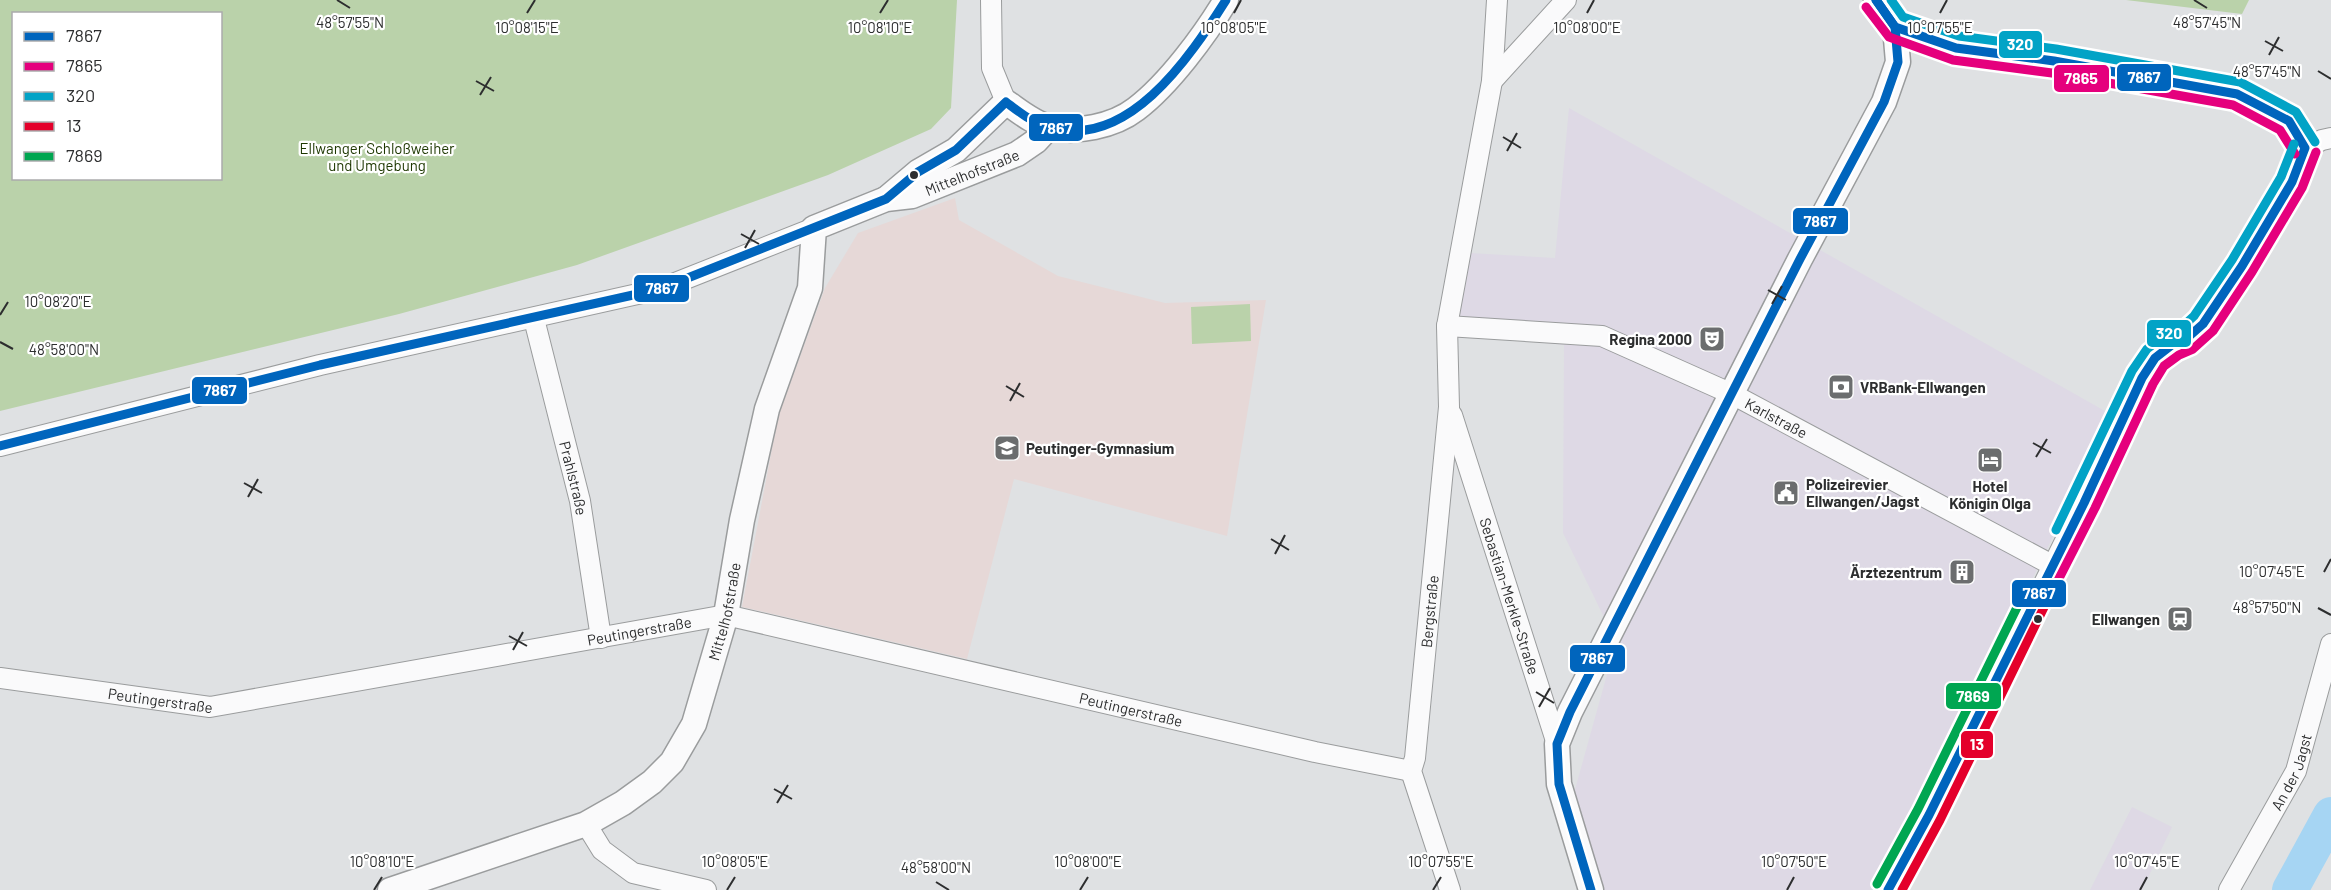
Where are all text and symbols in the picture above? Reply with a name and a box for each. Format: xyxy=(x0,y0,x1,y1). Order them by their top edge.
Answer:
legend xyxy=(12,12,222,180)
text: 48°57'55"N xyxy=(316,13,384,31)
text: 48°57'45"N xyxy=(2173,13,2241,31)
text: 10°08'15"E xyxy=(495,18,559,36)
text: 10°08'10"E xyxy=(848,18,912,36)
text: 10°08'05"E xyxy=(1201,18,1267,36)
text: 10°08'00"E xyxy=(1553,18,1621,36)
text: 10°07'55"E xyxy=(1907,18,1973,36)
text: 7867 xyxy=(66,24,102,46)
line badge: 320 xyxy=(1998,30,2043,59)
text: 320 xyxy=(2007,34,2033,53)
text: 7865 xyxy=(66,54,102,76)
text: 48°57'45"N xyxy=(2233,62,2301,80)
line badge: 7867 xyxy=(2116,63,2172,92)
line badge: 7865 xyxy=(2053,64,2110,93)
text: 7867 xyxy=(2127,67,2161,86)
text: 7865 xyxy=(2064,68,2098,87)
text: 320 xyxy=(66,84,95,106)
line badge: 7867 xyxy=(1028,113,1084,142)
text: 13 xyxy=(66,114,82,136)
text: 7867 xyxy=(1039,118,1073,137)
park label: Ellwanger Schloßweiher und Umgebung xyxy=(299,139,455,174)
text: 7869 xyxy=(66,144,103,166)
street label: Mittelhofstraße xyxy=(922,145,1022,199)
unlabelled marker xyxy=(908,169,920,181)
line badge: 7867 xyxy=(1792,207,1849,235)
text: 7867 xyxy=(1803,211,1837,230)
line badge: 7867 xyxy=(633,274,690,303)
text: 7867 xyxy=(645,278,679,297)
text: 10°08'20"E xyxy=(24,292,92,310)
line badge: 320 xyxy=(2146,319,2192,348)
text: 320 xyxy=(2156,323,2182,342)
theatre icon: Regina 2000 xyxy=(1697,324,1727,354)
place label: Regina 2000 xyxy=(1609,330,1692,348)
text: 48°58'00"N xyxy=(29,340,99,358)
bank icon: VRBank-Ellwangen xyxy=(1826,372,1856,402)
line badge: 7867 xyxy=(191,376,248,405)
place label: VRBank-Ellwangen xyxy=(1860,378,1986,396)
text: 7867 xyxy=(203,380,237,399)
street label: Karlstraße xyxy=(1742,394,1811,442)
school or university icon: Peutinger-Gymnasium xyxy=(992,433,1022,463)
street label: Prahlstraße xyxy=(556,439,591,516)
place label: Peutinger-Gymnasium xyxy=(1026,439,1174,457)
hotel icon: Hotel Königin Olga xyxy=(1975,445,2005,475)
place label: Polizeirevier Ellwangen/Jagst xyxy=(1806,475,1920,510)
place label: Hotel Königin Olga xyxy=(1949,477,2031,512)
public building icon: Polizeirevier Ellwangen/Jagst xyxy=(1771,478,1801,508)
street label: Sebastian-Merkle-Straße xyxy=(1476,515,1543,677)
building icon: Ärztezentrum xyxy=(1947,557,1977,587)
street label: Mittelhofstraße xyxy=(704,561,744,663)
text: 10°07'45"E xyxy=(2239,562,2305,580)
place label: Ärztezentrum xyxy=(1850,563,1942,581)
street label: Bergstraße xyxy=(1417,574,1442,649)
line badge: 7867 xyxy=(2011,579,2067,608)
text: 7867 xyxy=(2022,583,2056,602)
text: 48°57'50"N xyxy=(2233,598,2301,616)
station icon: Ellwangen xyxy=(2165,604,2195,634)
place label: Ellwangen xyxy=(2092,610,2160,628)
street label: Peutingerstraße xyxy=(586,612,693,649)
unlabelled marker xyxy=(2032,613,2044,625)
line badge: 7867 xyxy=(1569,644,1626,673)
text: 7867 xyxy=(1580,648,1614,667)
line badge: 7869 xyxy=(1945,682,2002,710)
street label: Peutingerstraße xyxy=(107,684,214,716)
text: 7869 xyxy=(1956,686,1990,705)
street label: Peutingerstraße xyxy=(1078,688,1185,730)
line badge: 13 xyxy=(1960,730,1994,759)
street label: An der Jagst xyxy=(2267,732,2315,813)
text: 13 xyxy=(1970,734,1984,753)
text: 10°08'10"E xyxy=(350,852,414,870)
text: 10°08'05"E xyxy=(702,852,768,870)
text: 10°08'00"E xyxy=(1054,852,1122,870)
text: 10°07'55"E xyxy=(1408,852,1474,870)
text: 10°07'50"E xyxy=(1761,852,1827,870)
text: 10°07'45"E xyxy=(2114,852,2180,870)
text: 48°58'00"N xyxy=(901,858,971,876)

